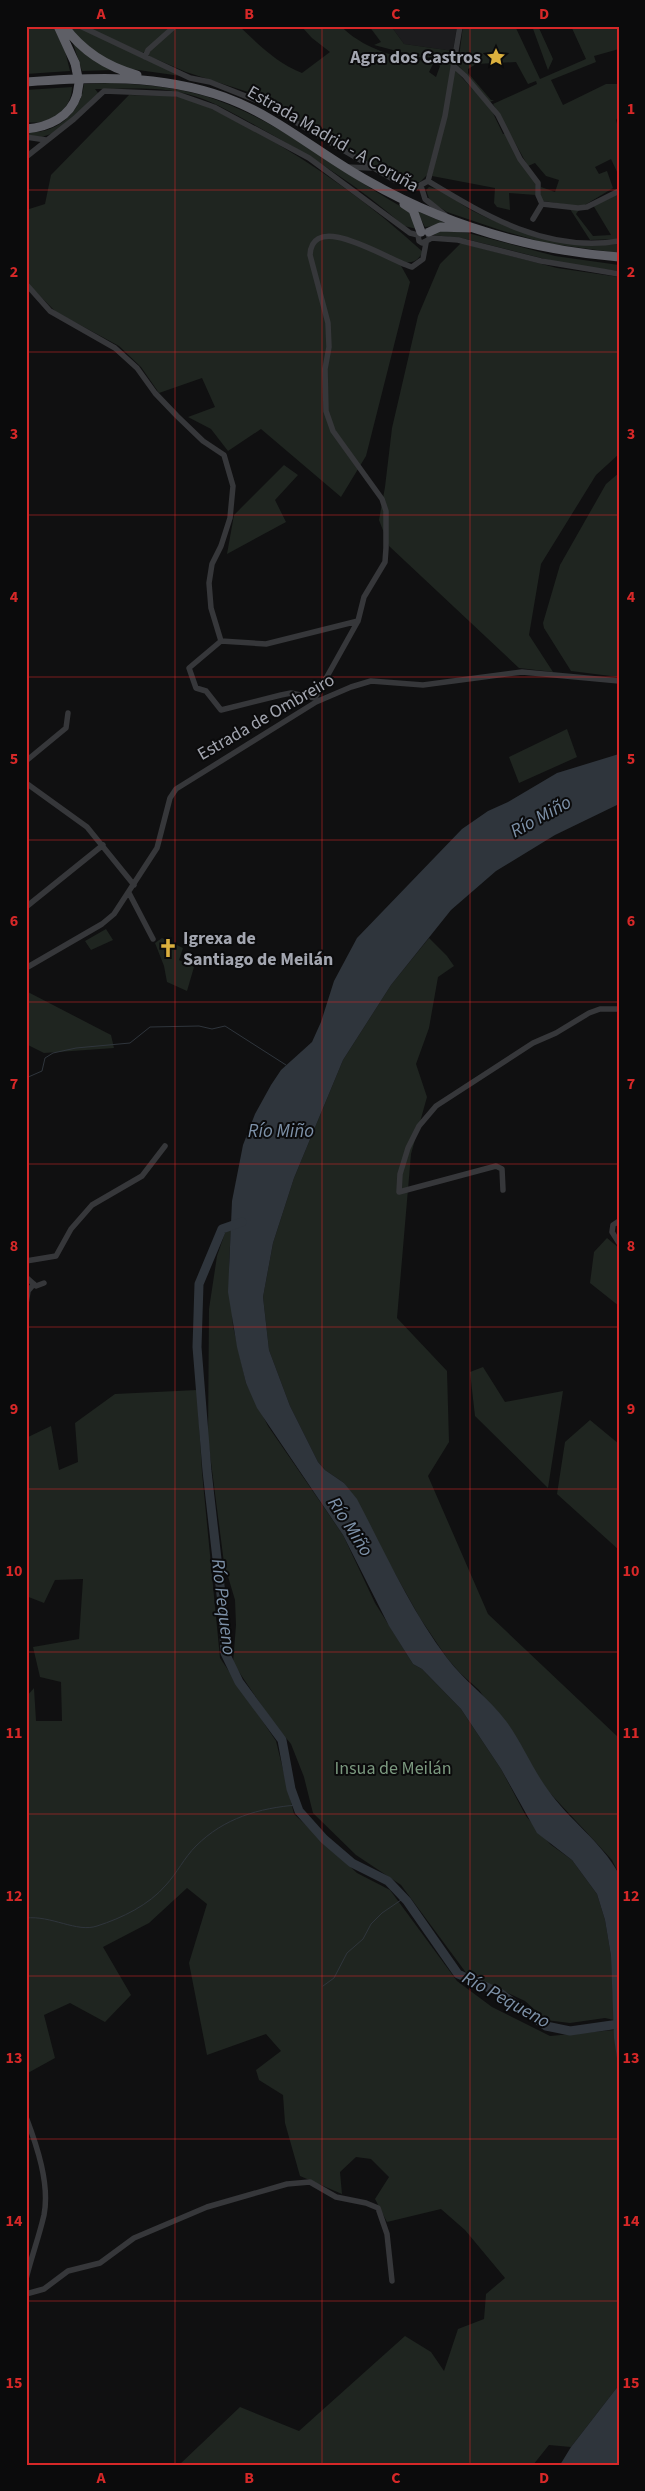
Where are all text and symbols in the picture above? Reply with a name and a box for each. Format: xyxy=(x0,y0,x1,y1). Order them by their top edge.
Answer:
text: A xyxy=(95,3,106,25)
text: B xyxy=(244,3,254,25)
text: C xyxy=(391,3,401,25)
text: D xyxy=(539,3,549,25)
place label: Agra dos Castros xyxy=(349,45,481,70)
place icon: Agra dos Castros xyxy=(485,46,507,68)
street label: Estrada Madrid - A Coruña xyxy=(243,80,423,198)
text: 1 xyxy=(10,98,18,120)
text: 1 xyxy=(627,98,635,120)
text: 2 xyxy=(10,261,18,283)
text: 2 xyxy=(627,261,635,283)
text: 3 xyxy=(10,423,18,445)
text: 3 xyxy=(627,423,635,445)
text: 4 xyxy=(10,586,19,608)
text: 4 xyxy=(627,586,636,608)
street label: Estrada de Ombreiro xyxy=(193,667,339,767)
text: 5 xyxy=(10,748,18,770)
text: 5 xyxy=(627,748,635,770)
water label: Río Miño xyxy=(505,789,577,845)
text: 6 xyxy=(10,910,18,932)
text: 6 xyxy=(627,910,635,932)
place label: Igrexa de Santiago de Meilán xyxy=(183,926,333,972)
church icon: Igrexa de Santiago de Meilán xyxy=(157,937,179,959)
text: 7 xyxy=(10,1073,18,1095)
text: 7 xyxy=(627,1073,635,1095)
water label: Río Miño xyxy=(248,1118,314,1145)
text: 8 xyxy=(10,1235,18,1257)
text: 8 xyxy=(627,1235,635,1257)
text: 9 xyxy=(10,1398,18,1420)
text: 9 xyxy=(627,1398,635,1420)
water label: Río Miño xyxy=(321,1492,379,1562)
water label: Río Pequeno xyxy=(204,1557,242,1657)
text: 10 xyxy=(6,1560,22,1582)
text: 10 xyxy=(623,1560,639,1582)
text: 11 xyxy=(6,1722,22,1744)
text: 11 xyxy=(623,1722,639,1744)
park label: Insua de Meilán xyxy=(334,1756,452,1781)
text: 12 xyxy=(6,1885,22,1907)
text: 12 xyxy=(623,1885,639,1907)
water label: Río Pequeno xyxy=(457,1965,555,2035)
text: 13 xyxy=(6,2047,22,2069)
text: 13 xyxy=(623,2047,639,2069)
text: 14 xyxy=(6,2210,23,2232)
text: 14 xyxy=(623,2210,640,2232)
text: 15 xyxy=(6,2372,22,2394)
text: 15 xyxy=(623,2372,639,2394)
text: A xyxy=(95,2467,106,2489)
text: B xyxy=(244,2467,254,2489)
text: C xyxy=(391,2467,401,2489)
text: D xyxy=(539,2467,549,2489)

